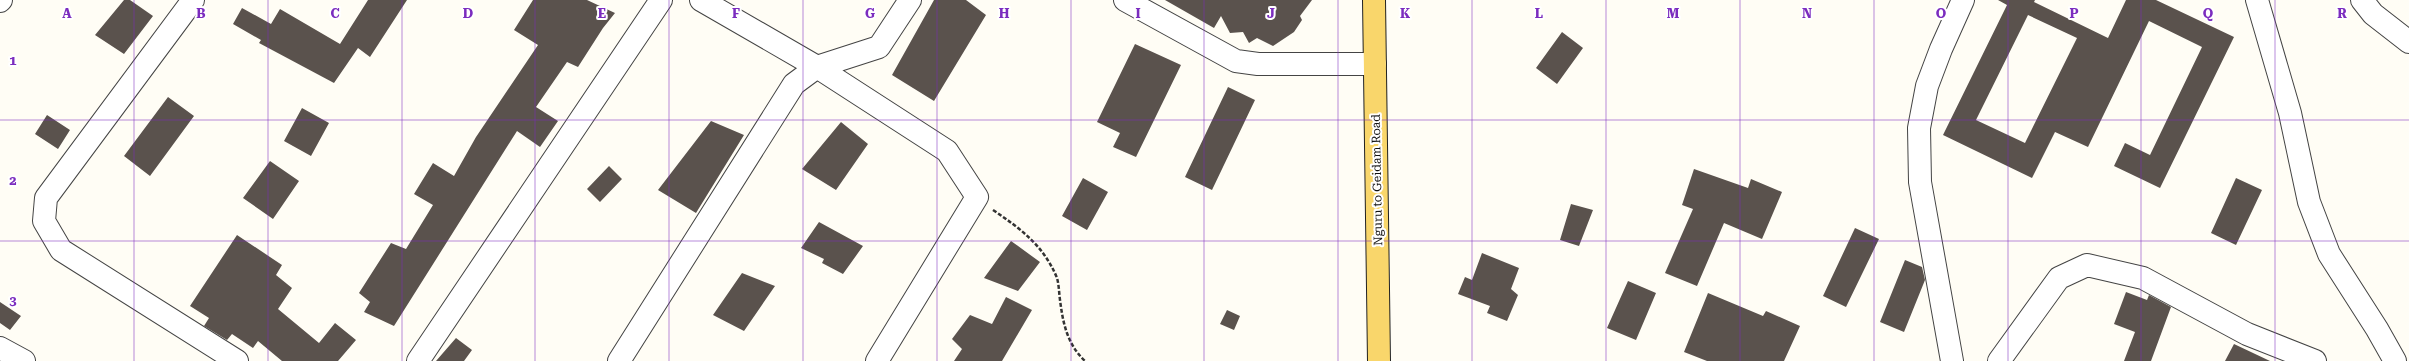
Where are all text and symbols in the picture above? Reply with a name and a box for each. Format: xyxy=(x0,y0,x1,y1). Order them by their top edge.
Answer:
text: A xyxy=(62,6,72,21)
text: B xyxy=(196,6,206,21)
text: C xyxy=(330,6,340,21)
text: D xyxy=(463,6,473,21)
text: E xyxy=(598,6,606,21)
text: F xyxy=(732,6,740,21)
text: G xyxy=(865,6,875,21)
text: H xyxy=(999,6,1010,21)
text: I xyxy=(1135,6,1141,21)
text: J xyxy=(1267,6,1275,21)
text: K xyxy=(1400,6,1411,21)
text: L xyxy=(1535,6,1543,21)
text: M xyxy=(1667,6,1680,21)
text: N xyxy=(1802,6,1812,21)
text: O xyxy=(1936,6,1947,21)
text: P xyxy=(2070,6,2079,21)
text: Q xyxy=(2203,6,2214,21)
text: R xyxy=(2337,6,2347,21)
text: 1 xyxy=(9,53,17,68)
street label: Nguru to Geidam Road xyxy=(1369,114,1385,246)
text: 2 xyxy=(9,173,17,188)
text: 3 xyxy=(9,293,17,308)

